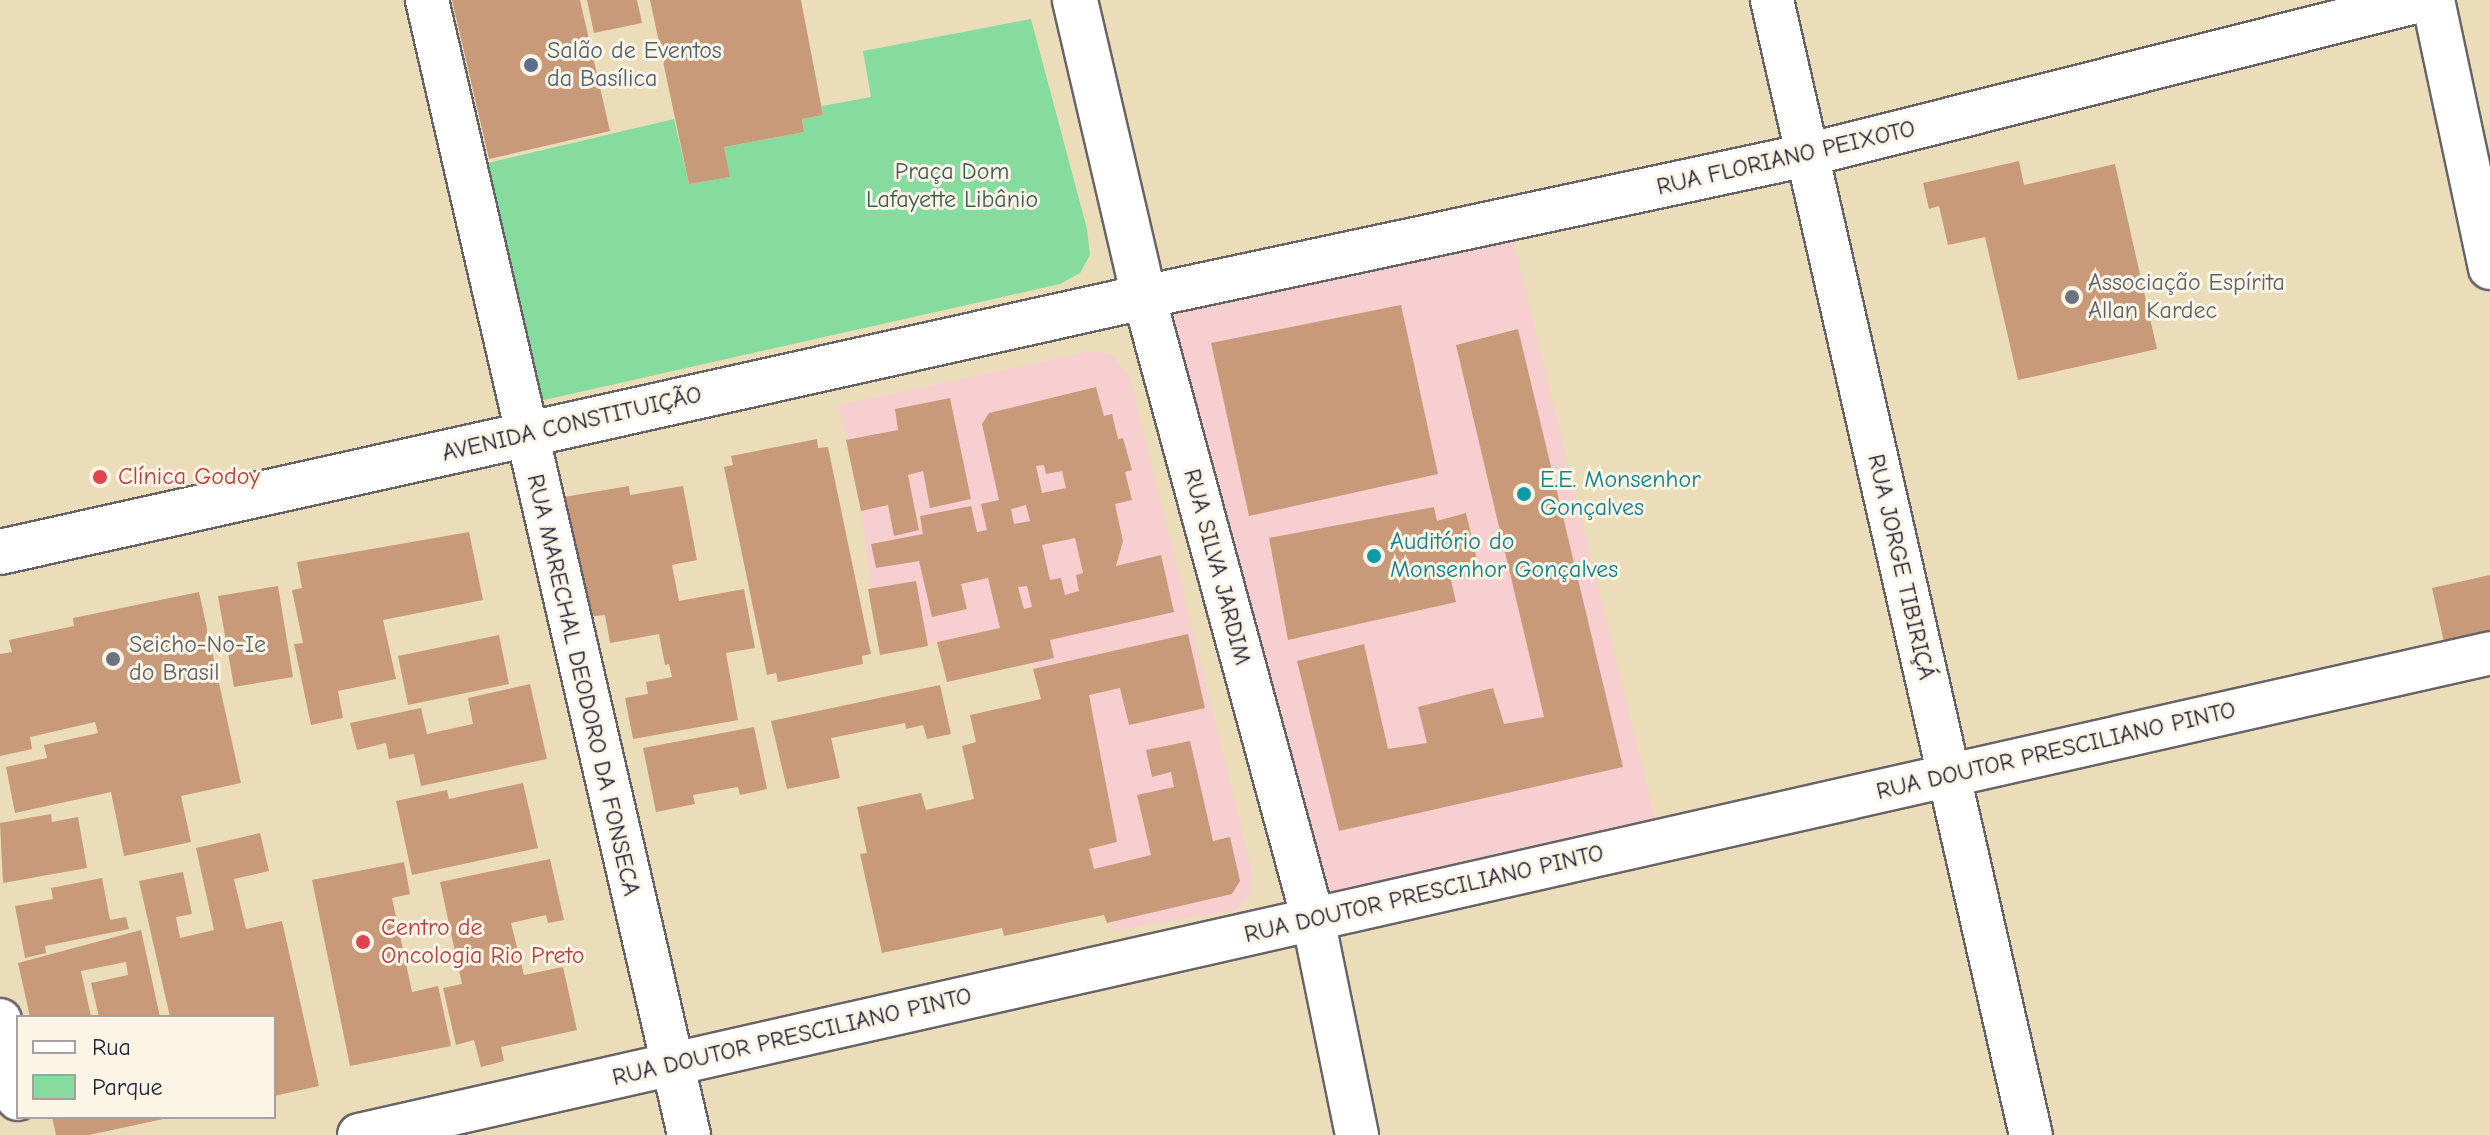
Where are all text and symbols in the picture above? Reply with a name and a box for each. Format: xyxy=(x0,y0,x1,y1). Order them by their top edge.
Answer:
place label: Salão de Eventos da Basílica xyxy=(547,37,722,93)
marker: Salão de Eventos da Basílica xyxy=(522,56,540,74)
street label: RUA FLORIANO PEIXOTO xyxy=(1654,114,1918,202)
park label: Praça Dom Lafayette Libânio xyxy=(866,158,1038,214)
place label: Associação Espírita Allan Kardec xyxy=(2088,269,2285,325)
marker: Associação Espírita Allan Kardec xyxy=(2063,288,2081,306)
street label: AVENIDA CONSTITUIÇÃO xyxy=(439,380,705,468)
street label: RUA JORGE TIBIRIÇÁ xyxy=(1861,451,1941,683)
place label: Clínica Godoy xyxy=(118,463,260,491)
marker: Clínica Godoy xyxy=(89,466,111,488)
street label: RUA SILVA JARDIM xyxy=(1177,466,1257,668)
place label: E.E. Monsenhor Gonçalves xyxy=(1540,466,1701,522)
street label: RUA MARECHAL DEODORO DA FONSECA xyxy=(520,471,646,899)
marker: E.E. Monsenhor Gonçalves xyxy=(1515,485,1533,503)
place label: Auditório do Monsenhor Gonçalves xyxy=(1390,528,1618,584)
marker: Auditório do Monsenhor Gonçalves xyxy=(1365,547,1383,565)
place label: Seicho-No-Ie do Brasil xyxy=(129,631,266,687)
marker: Seicho-No-Ie do Brasil xyxy=(104,650,122,668)
street label: RUA DOUTOR PRESCILIANO PINTO xyxy=(1873,696,2239,806)
street label: RUA DOUTOR PRESCILIANO PINTO xyxy=(1241,839,1607,949)
place label: Centro de Oncologia Rio Preto xyxy=(381,914,584,970)
marker: Centro de Oncologia Rio Preto xyxy=(352,931,374,953)
street label: RUA DOUTOR PRESCILIANO PINTO xyxy=(609,982,975,1092)
legend xyxy=(16,1015,276,1119)
text: Rua xyxy=(92,1033,131,1061)
text: Parque xyxy=(92,1073,163,1101)

